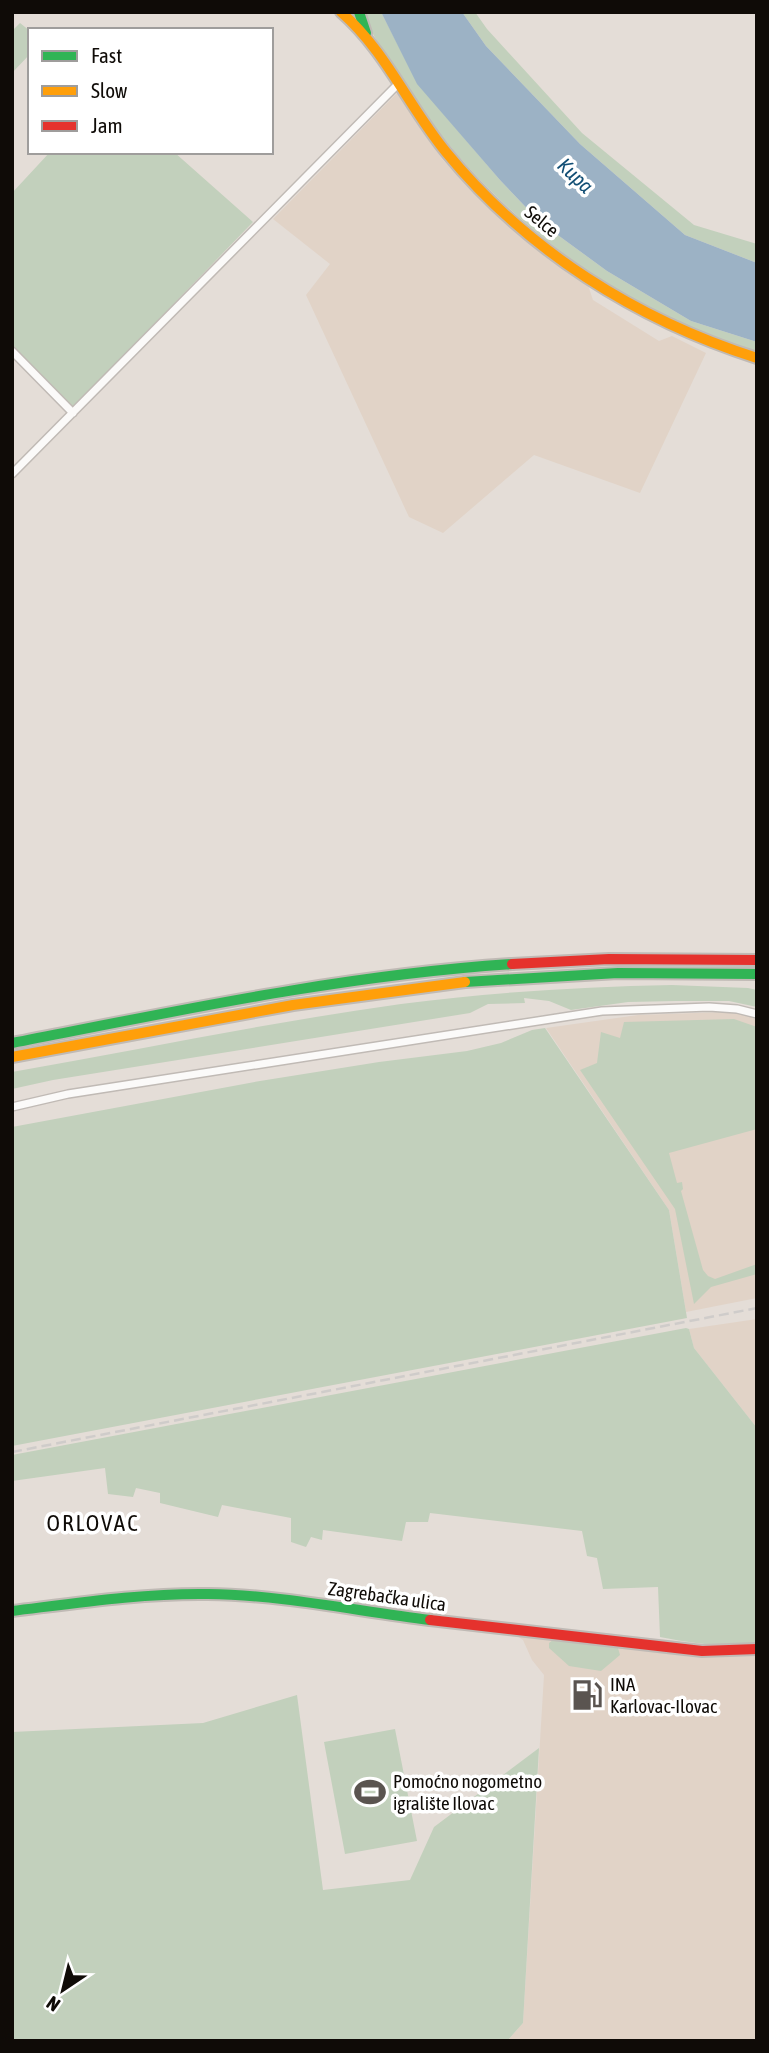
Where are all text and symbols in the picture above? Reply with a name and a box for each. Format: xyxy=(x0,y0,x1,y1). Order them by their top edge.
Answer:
legend xyxy=(28,28,273,154)
text: Fast xyxy=(91,43,122,67)
text: Slow xyxy=(91,78,128,102)
text: Jam xyxy=(91,113,123,137)
water label: Kupa xyxy=(553,152,599,198)
street label: Selce xyxy=(521,201,563,241)
district label: ORLOVAC xyxy=(46,1510,140,1536)
street label: Zagrebačka ulica xyxy=(327,1577,447,1615)
place label: INA Karlovac-Ilovac xyxy=(610,1673,718,1717)
fuel station icon: INA Karlovac-Ilovac xyxy=(570,1678,604,1712)
place label: Pomoćno nogometno igralište Ilovac xyxy=(393,1770,542,1814)
sports icon: Pomoćno nogometno igralište Ilovac xyxy=(353,1775,387,1809)
north arrow xyxy=(28,1955,98,2025)
text: N xyxy=(42,1992,64,2016)

